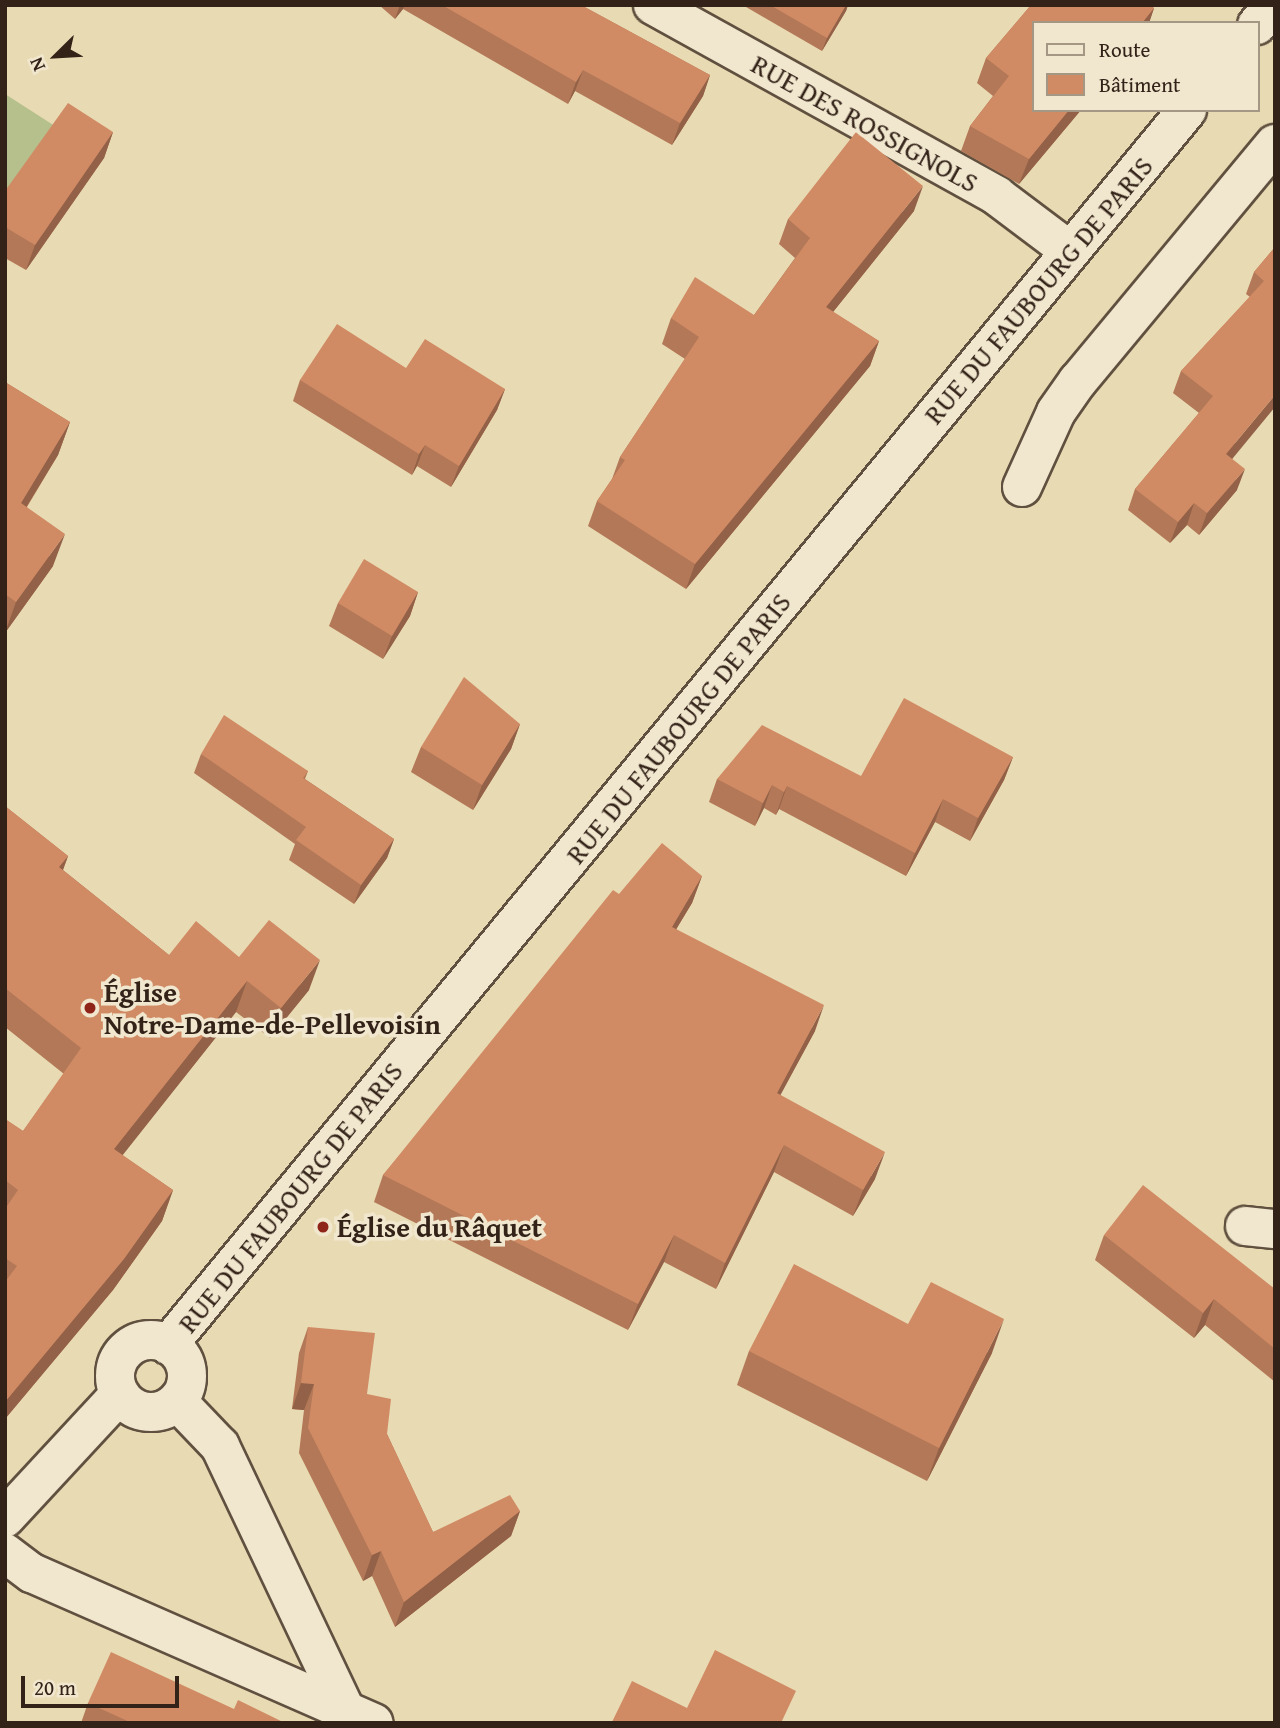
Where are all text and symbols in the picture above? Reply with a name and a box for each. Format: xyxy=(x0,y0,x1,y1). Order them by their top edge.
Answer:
north arrow xyxy=(21,21,91,91)
legend xyxy=(1032,21,1259,112)
text: Route xyxy=(1099,34,1150,65)
street label: RUE DES ROSSIGNOLS xyxy=(746,47,984,199)
text: N xyxy=(21,53,52,76)
text: Bâtiment xyxy=(1099,69,1180,100)
street label: RUE DU FAUBOURG DE PARIS xyxy=(916,149,1160,431)
street label: RUE DU FAUBOURG DE PARIS xyxy=(558,586,798,870)
place label: Église Notre-Dame-de-Pellevoisin xyxy=(104,975,441,1041)
marker: Église Notre-Dame-de-Pellevoisin xyxy=(82,1000,98,1016)
street label: RUE DU FAUBOURG DE PARIS xyxy=(170,1055,410,1339)
place label: Église du Râquet xyxy=(337,1210,542,1244)
marker: Église du Râquet xyxy=(315,1219,331,1235)
scale bar xyxy=(24,1662,182,1706)
text: 20 m xyxy=(34,1672,76,1703)

